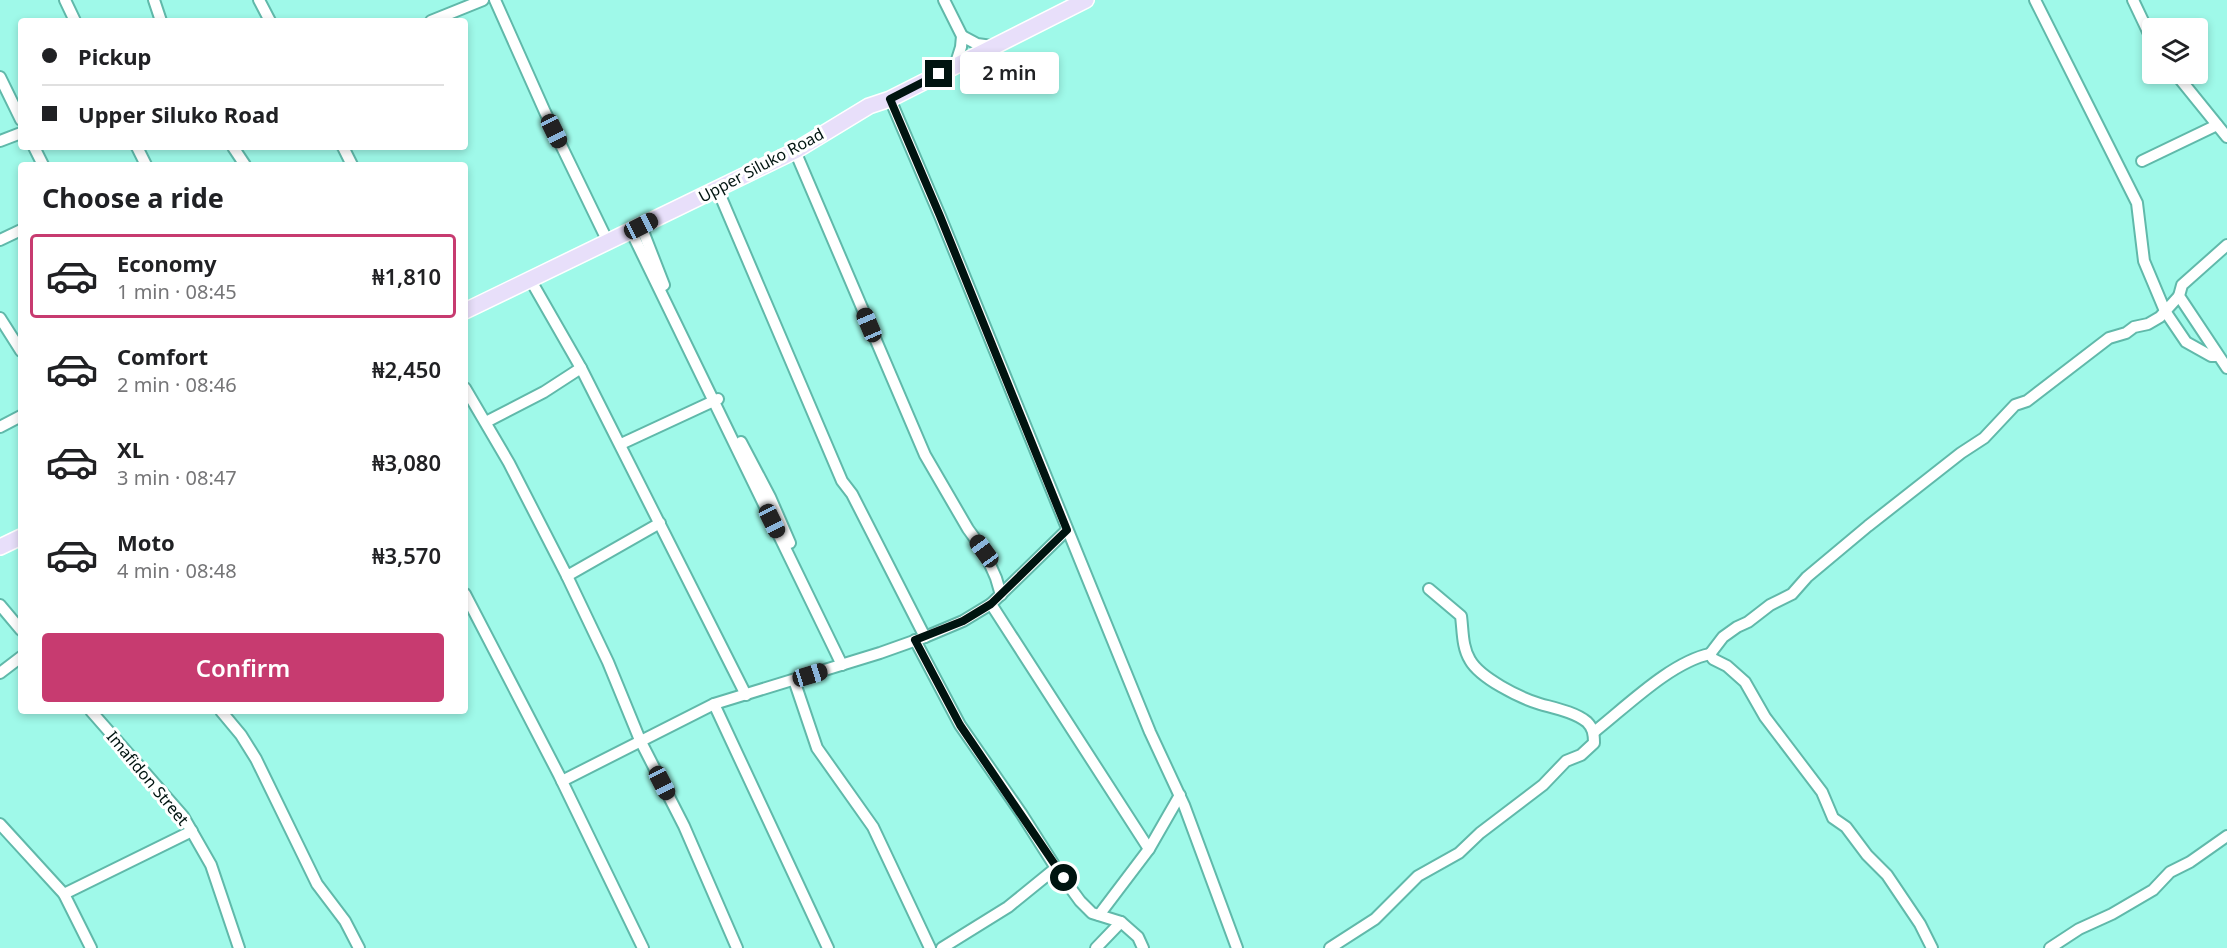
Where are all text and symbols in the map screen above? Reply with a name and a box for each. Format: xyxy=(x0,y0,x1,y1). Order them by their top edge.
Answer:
map controls xyxy=(2142,18,2208,84)
button: layers xyxy=(2142,18,2208,84)
text: Pickup xyxy=(78,41,151,71)
callout: 2 min xyxy=(960,53,1059,95)
text: 2 min xyxy=(982,59,1037,86)
route end xyxy=(925,60,952,87)
text: Upper Siluko Road xyxy=(78,99,279,129)
car xyxy=(538,111,570,151)
street label: Upper Siluko Road xyxy=(694,123,828,207)
text: Choose a ride xyxy=(42,179,224,216)
car xyxy=(621,210,661,242)
text: Economy xyxy=(117,248,216,278)
icon: car xyxy=(45,249,99,303)
text: ₦1,810 xyxy=(372,261,441,291)
text: 1 min · 08:45 xyxy=(117,278,237,305)
car xyxy=(854,305,884,345)
text: Comfort xyxy=(117,341,208,371)
icon: car xyxy=(45,342,99,396)
text: ₦2,450 xyxy=(372,354,441,384)
text: 2 min · 08:46 xyxy=(117,371,237,398)
text: XL xyxy=(117,434,144,464)
icon: car xyxy=(45,435,99,489)
text: ₦3,080 xyxy=(372,447,441,477)
text: 3 min · 08:47 xyxy=(117,464,237,491)
car xyxy=(756,501,788,541)
text: Moto xyxy=(117,527,175,557)
icon: car xyxy=(45,528,99,582)
car xyxy=(966,531,1002,571)
text: ₦3,570 xyxy=(372,540,441,570)
text: 4 min · 08:48 xyxy=(117,557,237,584)
button: Confirm xyxy=(42,633,444,702)
car xyxy=(790,661,830,689)
street label: Imafidon Street xyxy=(102,726,194,830)
car xyxy=(646,763,678,803)
route start xyxy=(1050,864,1077,891)

